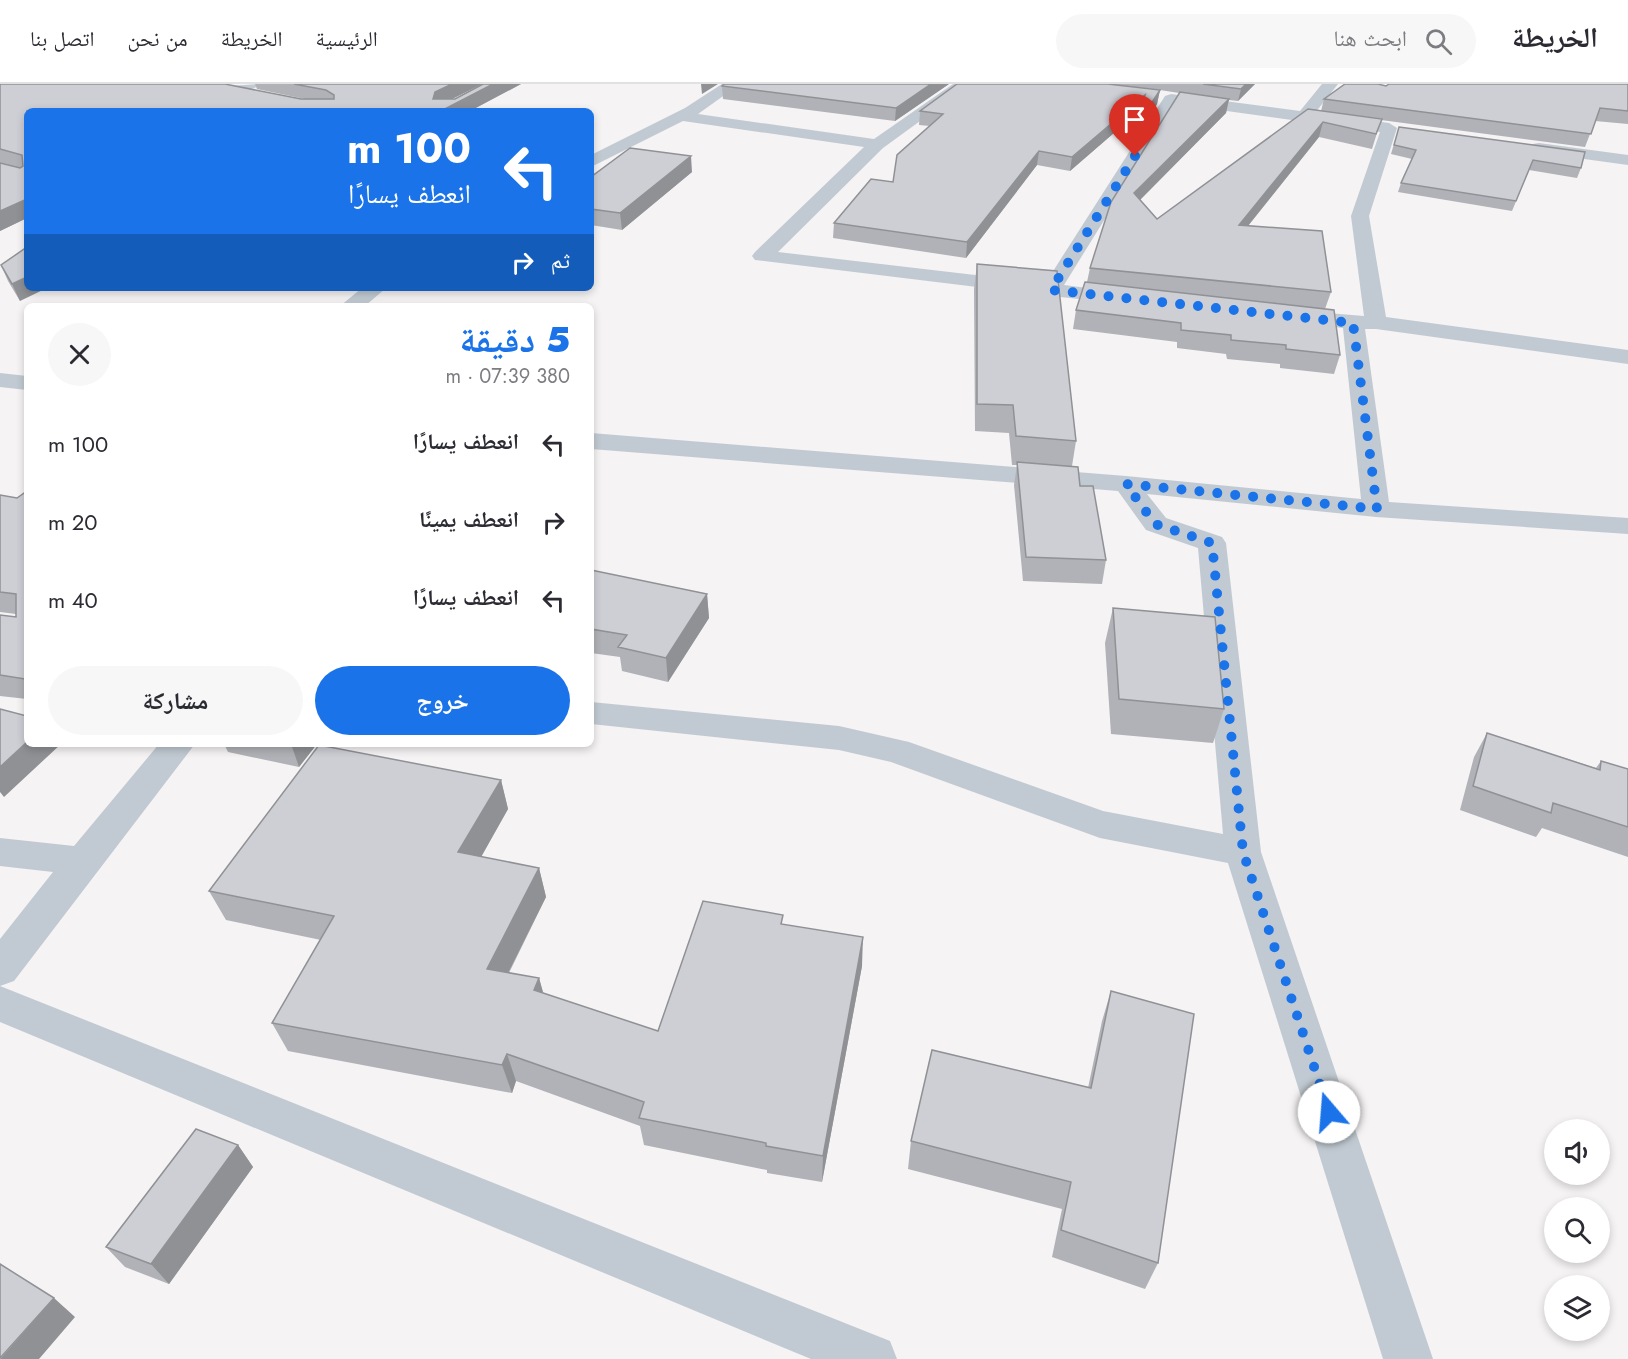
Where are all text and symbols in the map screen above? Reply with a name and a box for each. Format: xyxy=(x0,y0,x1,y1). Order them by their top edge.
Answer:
search box xyxy=(1056,14,1476,68)
text: الخريطة xyxy=(1512,17,1598,58)
text: ابحث هنا xyxy=(1333,22,1407,54)
text: اتصل بنا xyxy=(30,24,94,54)
text: من نحن xyxy=(127,24,188,54)
text: الخريطة xyxy=(221,24,283,54)
text: الرئيسية xyxy=(316,24,378,54)
icon: search xyxy=(1422,25,1455,58)
pin xyxy=(1109,94,1160,156)
icon: arrive xyxy=(1118,103,1151,136)
text: 100 m xyxy=(347,118,471,179)
icon: left xyxy=(492,132,570,210)
text: انعطف يسارًا xyxy=(348,174,471,213)
text: ثم xyxy=(551,244,570,276)
icon: right xyxy=(506,246,539,279)
text: 5 دقيقة xyxy=(460,313,570,365)
button: close xyxy=(48,323,111,386)
text: 380 m · 07:39 xyxy=(446,362,570,391)
text: انعطف يسارًا xyxy=(413,425,519,457)
text: 100 m xyxy=(48,428,108,460)
icon: left xyxy=(537,428,570,461)
text: انعطف يمينًا xyxy=(419,503,519,535)
text: 20 m xyxy=(48,506,98,538)
icon: right xyxy=(537,506,570,539)
text: انعطف يسارًا xyxy=(413,581,519,613)
text: 40 m xyxy=(48,584,98,616)
icon: left xyxy=(537,584,570,617)
button: مشاركة xyxy=(48,666,303,735)
button: خروج xyxy=(315,666,570,735)
position arrow xyxy=(1297,1080,1361,1144)
map controls xyxy=(1544,1119,1610,1341)
button: sound xyxy=(1544,1119,1610,1185)
button: search xyxy=(1544,1197,1610,1263)
button: layers xyxy=(1544,1275,1610,1341)

